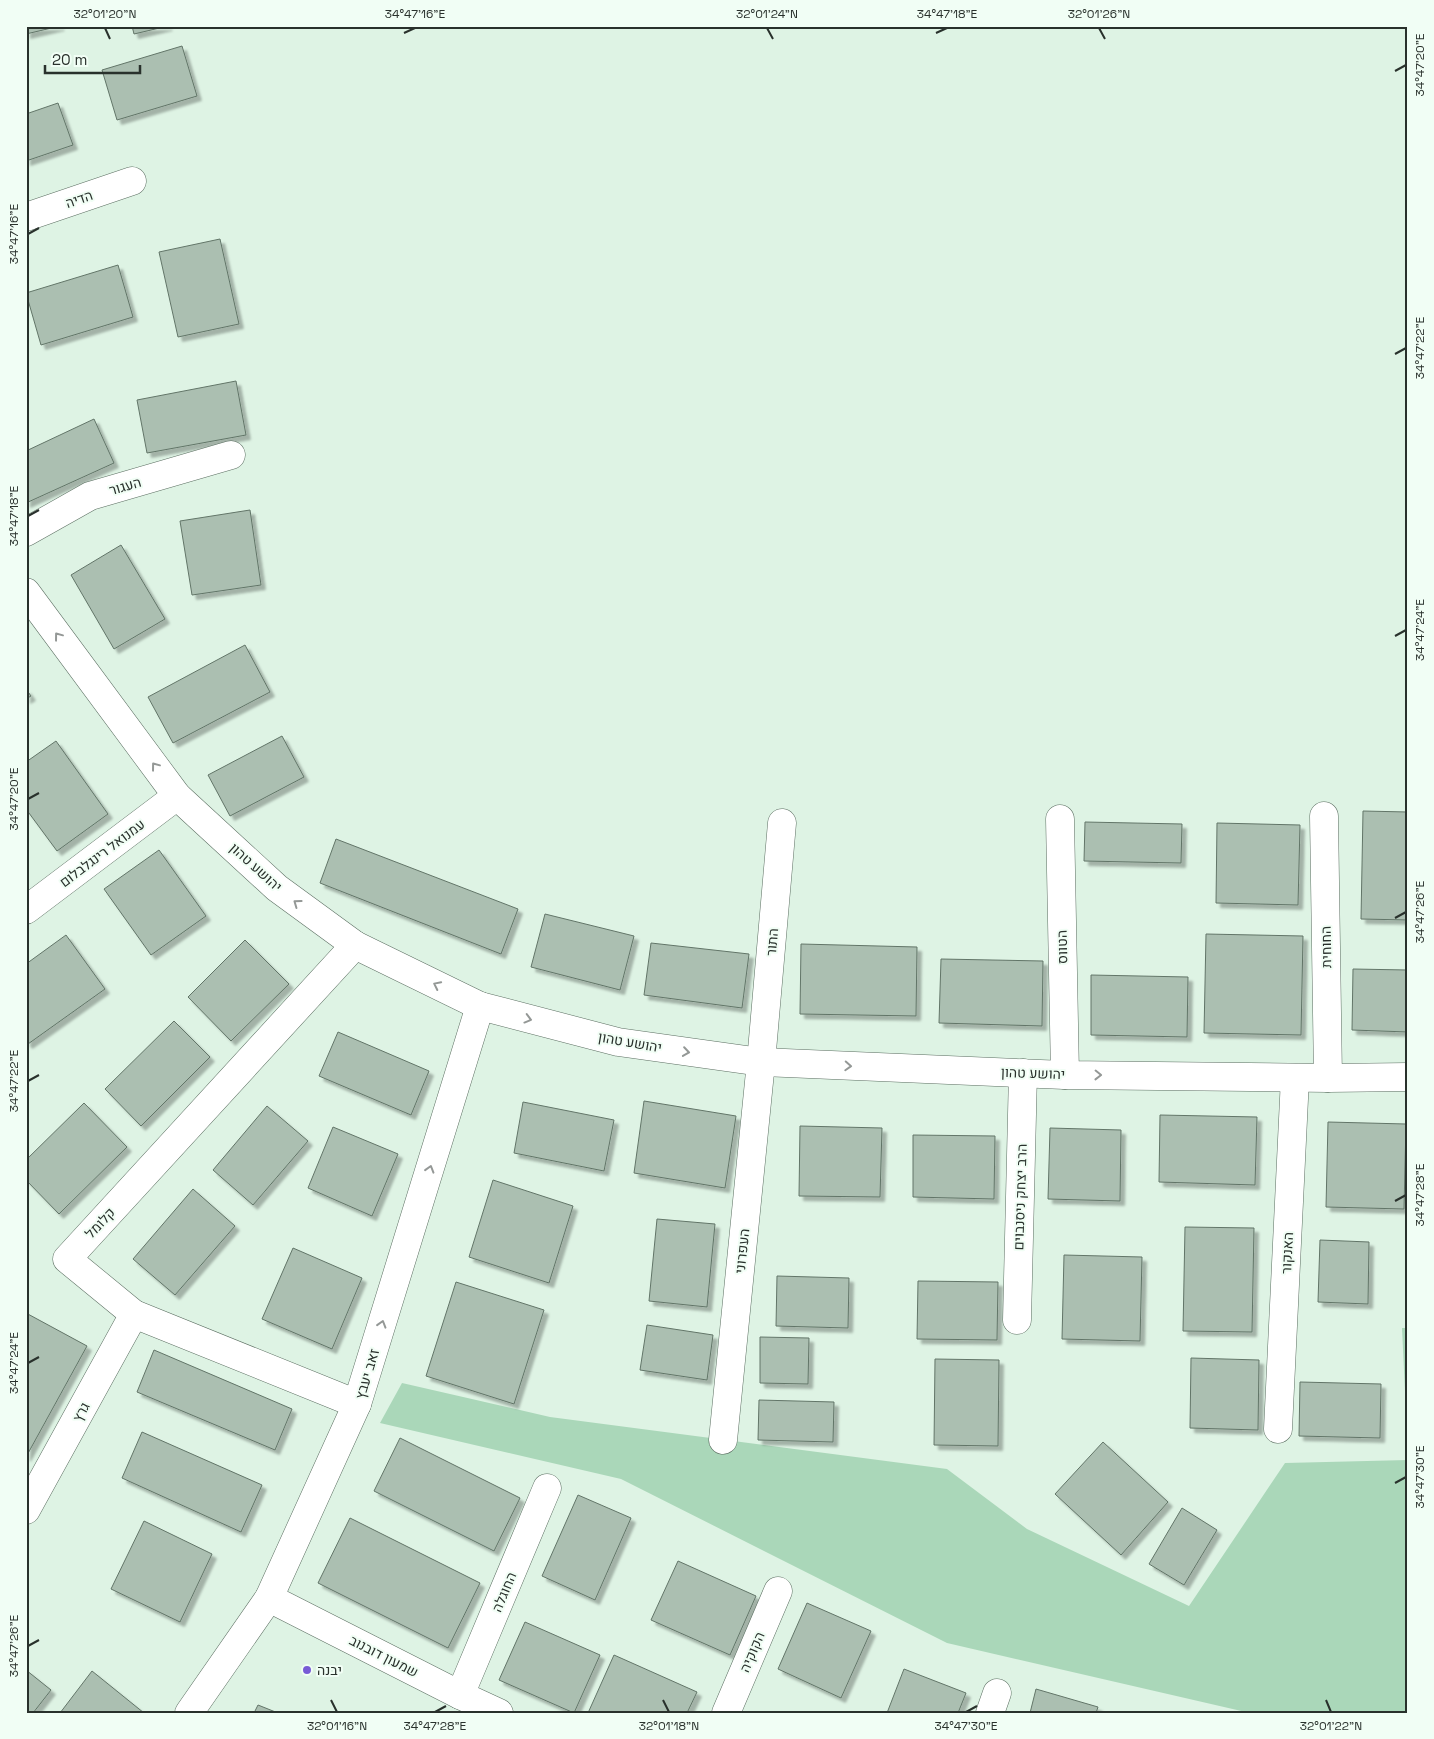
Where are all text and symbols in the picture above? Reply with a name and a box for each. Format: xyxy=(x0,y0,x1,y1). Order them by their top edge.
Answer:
text: 32°01'20"N xyxy=(74,6,136,22)
text: 34°47'16"E xyxy=(385,6,445,22)
text: 32°01'24"N xyxy=(736,6,798,22)
text: 34°47'18"E xyxy=(917,6,978,22)
text: 32°01'26"N xyxy=(1068,6,1130,22)
text: 34°47'20"E xyxy=(1412,33,1428,97)
scale bar xyxy=(45,42,140,74)
text: 20 m xyxy=(52,50,87,69)
street label: הדיה xyxy=(63,186,95,212)
text: 34°47'16"E xyxy=(6,204,22,264)
text: 34°47'22"E xyxy=(1412,316,1428,379)
street label: העגור xyxy=(107,473,143,499)
text: 34°47'18"E xyxy=(6,485,22,546)
text: 34°47'24"E xyxy=(1412,599,1428,661)
one-way arrow xyxy=(56,633,64,642)
one-way arrow xyxy=(152,762,161,772)
text: 34°47'20"E xyxy=(6,767,22,831)
street label: עמנואל רינגלבלום xyxy=(56,815,148,891)
street label: יהושע טהון xyxy=(226,839,286,895)
text: 34°47'26"E xyxy=(1412,880,1428,943)
one-way arrow xyxy=(294,900,303,908)
street label: החוחית xyxy=(1317,926,1335,968)
street label: התור xyxy=(762,927,782,957)
street label: הטווס xyxy=(1053,930,1071,964)
one-way arrow xyxy=(433,981,442,991)
one-way arrow xyxy=(523,1013,531,1023)
street label: יהושע טהון xyxy=(597,1028,663,1056)
one-way arrow xyxy=(682,1046,691,1056)
text: 34°47'22"E xyxy=(6,1049,22,1112)
one-way arrow xyxy=(844,1060,852,1071)
street label: יהושע טהון xyxy=(1000,1063,1066,1083)
one-way arrow xyxy=(1094,1070,1102,1080)
street label: הרב יצחק ניסנבוים xyxy=(1009,1143,1031,1251)
text: 34°47'28"E xyxy=(1412,1163,1428,1226)
one-way arrow xyxy=(425,1165,435,1174)
street label: קלומל xyxy=(81,1204,119,1242)
street label: העפרוני xyxy=(731,1227,753,1275)
street label: האנקור xyxy=(1277,1232,1297,1274)
one-way arrow xyxy=(377,1321,387,1329)
text: 34°47'24"E xyxy=(6,1332,22,1394)
street label: זאב יעבץ xyxy=(351,1346,383,1402)
street label: גרץ xyxy=(68,1399,94,1425)
text: 34°47'30"E xyxy=(1412,1445,1428,1509)
street label: החוגלה xyxy=(488,1569,520,1615)
text: 34°47'26"E xyxy=(6,1614,22,1677)
street label: הקוקיה xyxy=(735,1629,769,1675)
street label: שמעון דובנוב xyxy=(346,1631,422,1681)
place label: יבנה xyxy=(317,1661,342,1679)
marker: יבנה xyxy=(301,1664,313,1676)
text: 32°01'16"N xyxy=(307,1718,367,1734)
text: 34°47'28"E xyxy=(404,1718,467,1734)
text: 32°01'18"N xyxy=(639,1718,699,1734)
text: 34°47'30"E xyxy=(934,1718,998,1734)
text: 32°01'22"N xyxy=(1300,1718,1362,1734)

